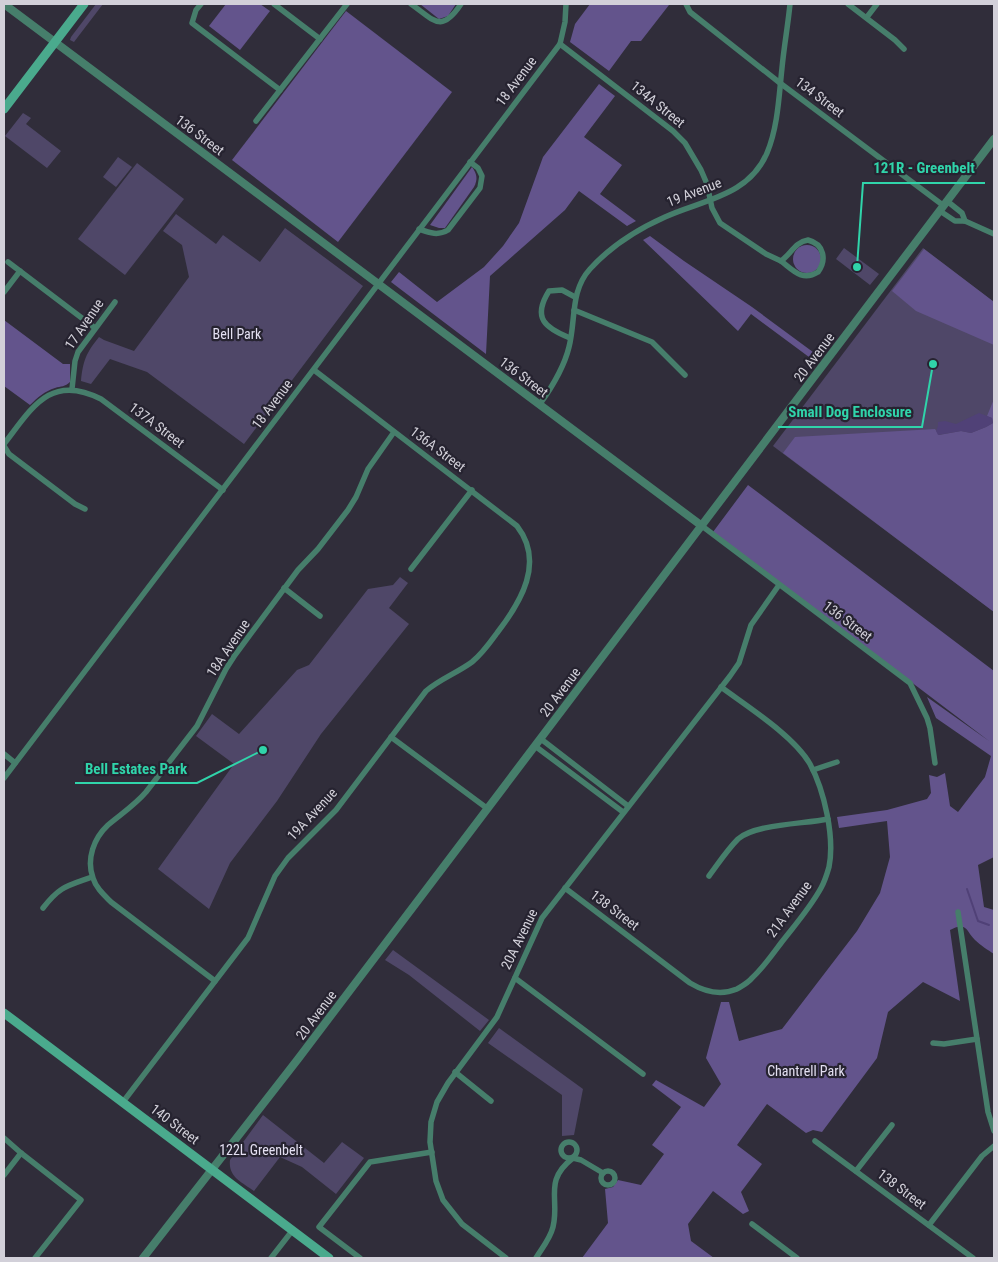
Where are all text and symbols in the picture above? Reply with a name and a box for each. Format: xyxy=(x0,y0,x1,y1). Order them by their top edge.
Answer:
street label: 18 Avenue xyxy=(492,53,540,109)
street label: 134 Street xyxy=(793,74,847,120)
street label: 134A Street xyxy=(628,77,688,131)
street label: 136 Street xyxy=(173,112,227,158)
callout: 121R - Greenbelt xyxy=(863,153,985,183)
text: 121R - Greenbelt xyxy=(873,159,975,177)
street label: 19 Avenue xyxy=(664,174,724,210)
street label: 17 Avenue xyxy=(61,295,107,352)
park label: Bell Park xyxy=(213,326,262,342)
street label: 20 Avenue xyxy=(790,329,838,385)
street label: 136 Street xyxy=(497,354,551,400)
street label: 18 Avenue xyxy=(248,376,296,432)
callout: Small Dog Enclosure xyxy=(778,397,922,427)
street label: 137A Street xyxy=(126,399,188,451)
text: Small Dog Enclosure xyxy=(788,403,912,421)
street label: 136A Street xyxy=(407,423,469,475)
street label: 136 Street xyxy=(821,598,875,644)
street label: 18A Avenue xyxy=(203,616,253,680)
street label: 20 Avenue xyxy=(536,664,584,720)
callout: Bell Estates Park xyxy=(75,753,197,783)
text: Bell Estates Park xyxy=(85,760,188,778)
street label: 19A Avenue xyxy=(284,784,340,843)
street label: 21A Avenue xyxy=(763,877,815,940)
street label: 138 Street xyxy=(588,887,642,933)
street label: 20A Avenue xyxy=(497,906,541,972)
street label: 20 Avenue xyxy=(292,987,340,1043)
park label: Chantrell Park xyxy=(767,1063,845,1079)
street label: 140 Street xyxy=(148,1101,202,1147)
park label: 122L Greenbelt xyxy=(219,1142,303,1158)
street label: 138 Street xyxy=(875,1166,929,1212)

